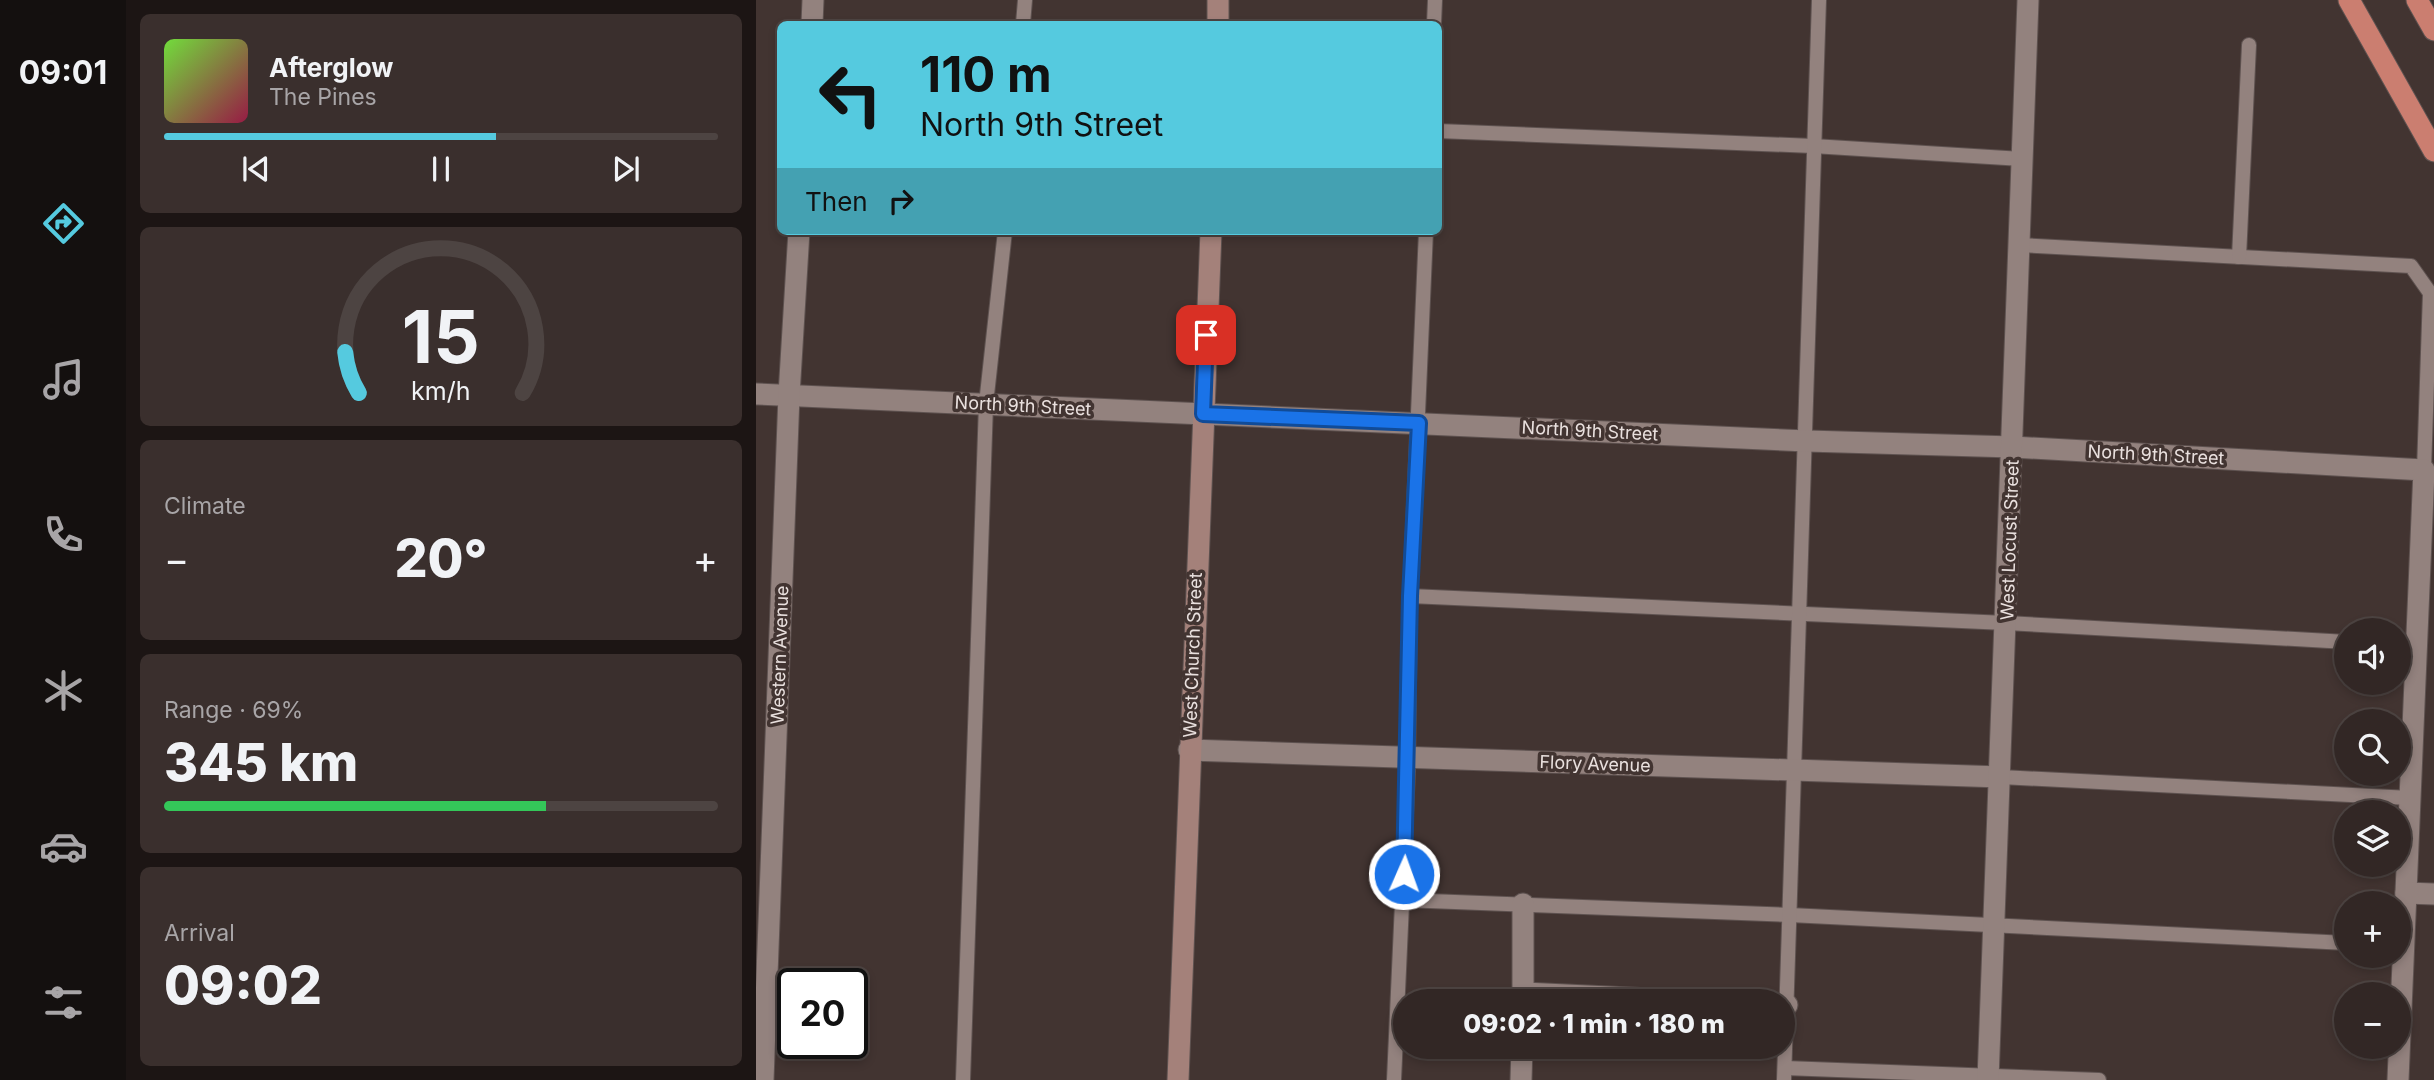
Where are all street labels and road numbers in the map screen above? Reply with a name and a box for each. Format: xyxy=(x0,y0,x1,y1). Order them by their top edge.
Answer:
street label: North 9th Street xyxy=(954,391,1092,420)
street label: North 9th Street xyxy=(1521,416,1659,445)
street label: North 9th Street xyxy=(2087,440,2225,469)
street label: West Locust Street xyxy=(1996,459,2023,621)
street label: West Church Street xyxy=(1179,572,1206,738)
street label: Western Avenue xyxy=(767,585,792,725)
street label: Flory Avenue xyxy=(1539,751,1651,776)

